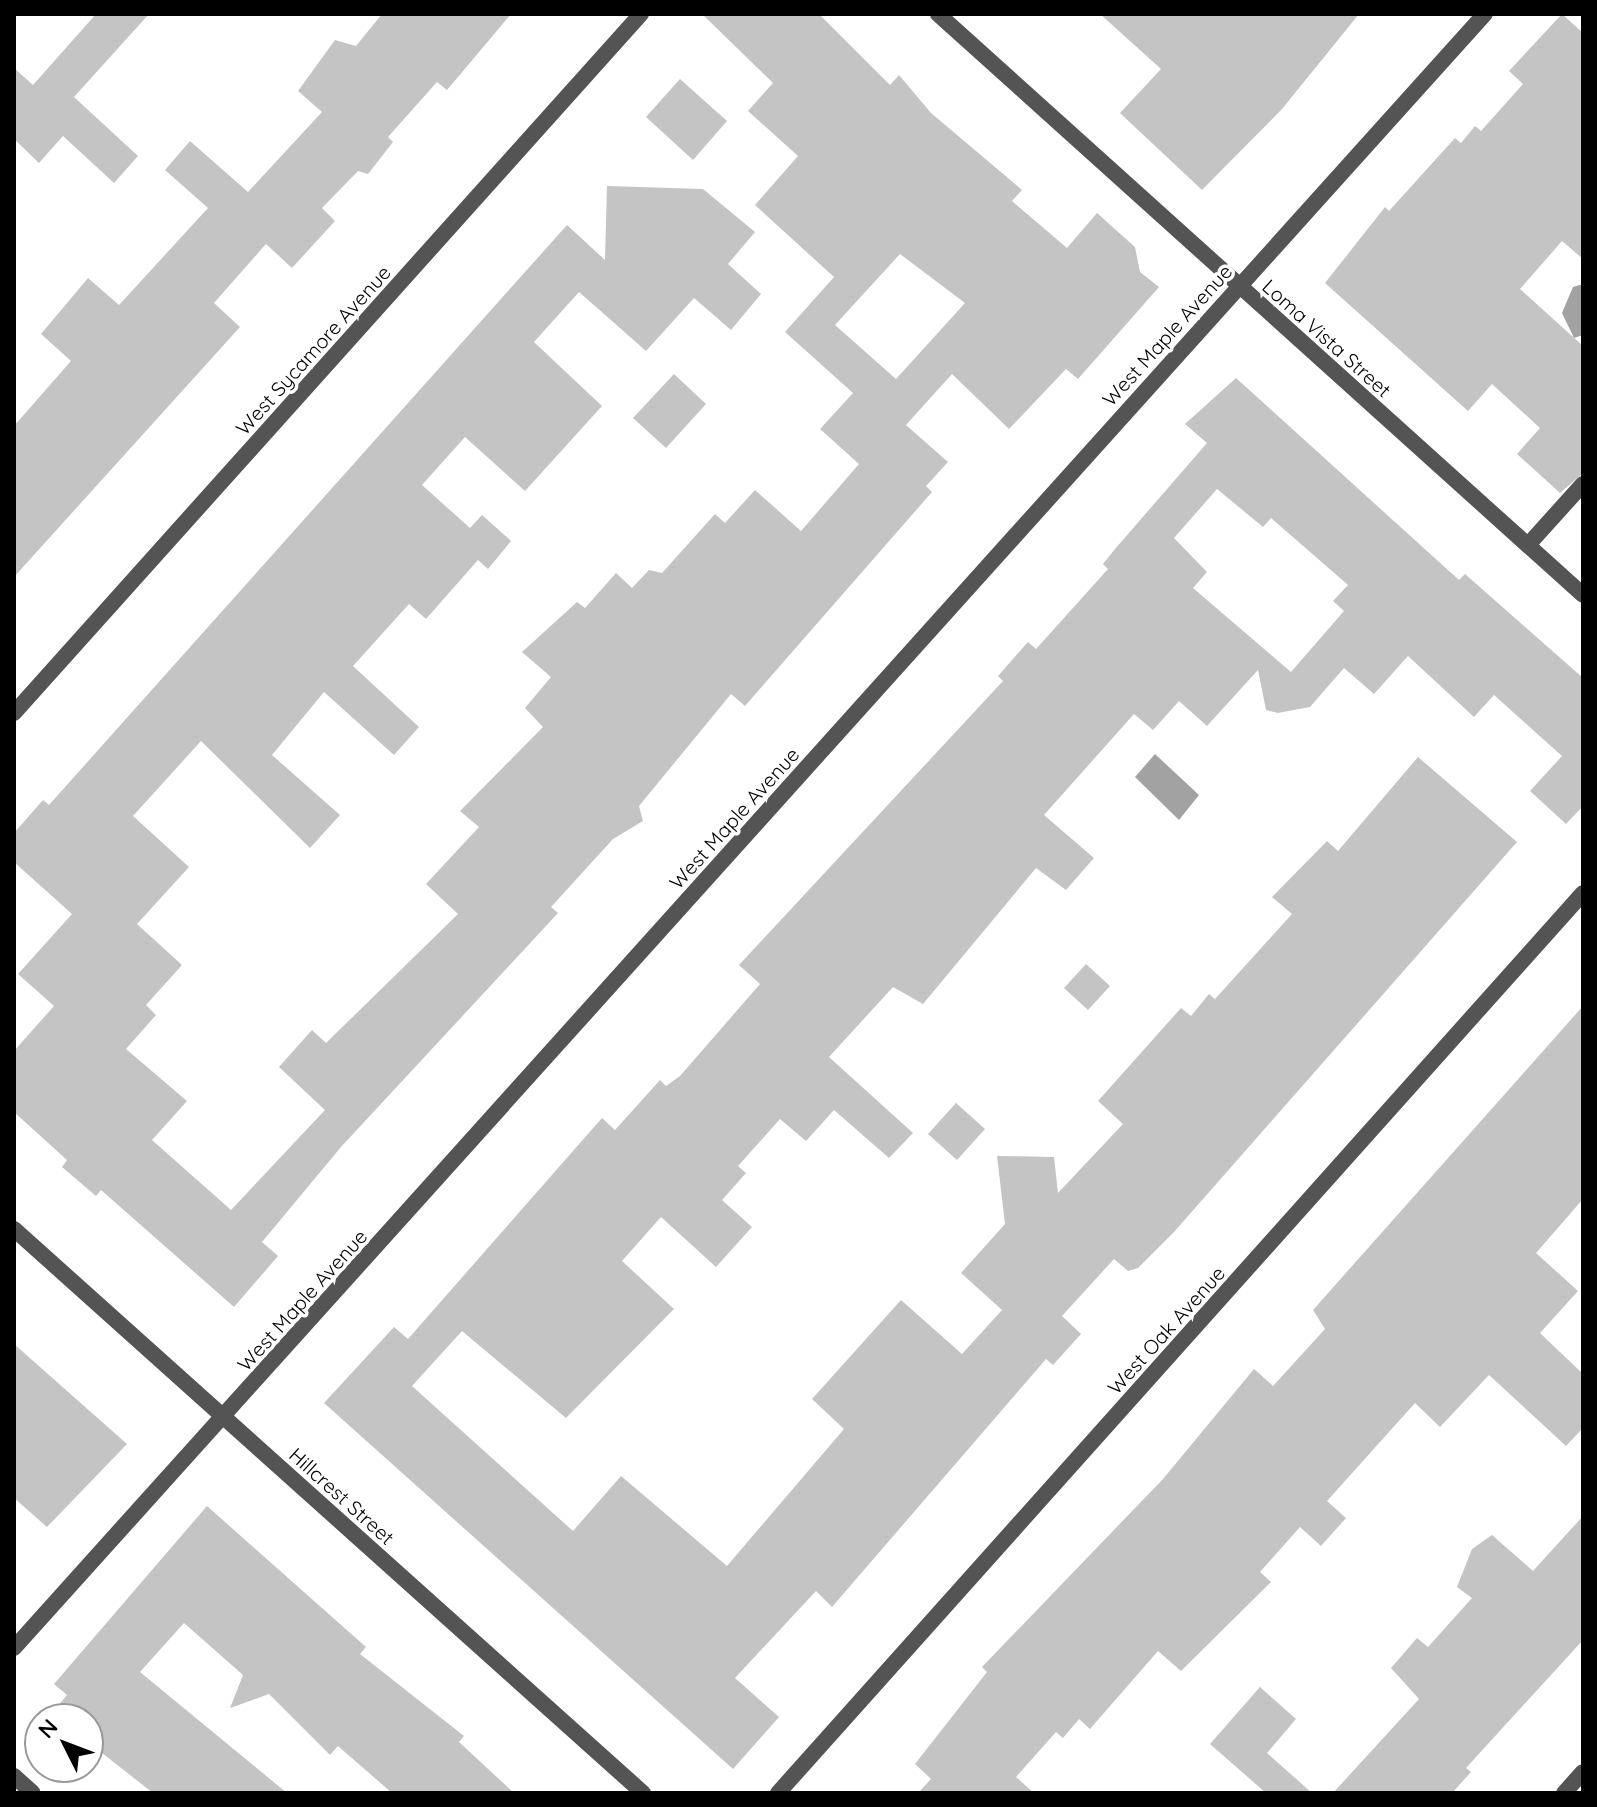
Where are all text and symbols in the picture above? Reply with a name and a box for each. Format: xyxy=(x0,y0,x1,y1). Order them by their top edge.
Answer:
street label: West Maple Avenue xyxy=(1097,259,1237,411)
street label: West Sycamore Avenue xyxy=(231,260,395,440)
street label: Loma Vista Street xyxy=(1258,274,1396,402)
street label: West Maple Avenue xyxy=(664,742,804,894)
street label: West Maple Avenue xyxy=(232,1224,372,1376)
street label: West Oak Avenue xyxy=(1102,1261,1230,1399)
street label: Hillcrest Street xyxy=(285,1443,399,1549)
north arrow xyxy=(24,1703,104,1783)
text: N xyxy=(32,1713,63,1744)

